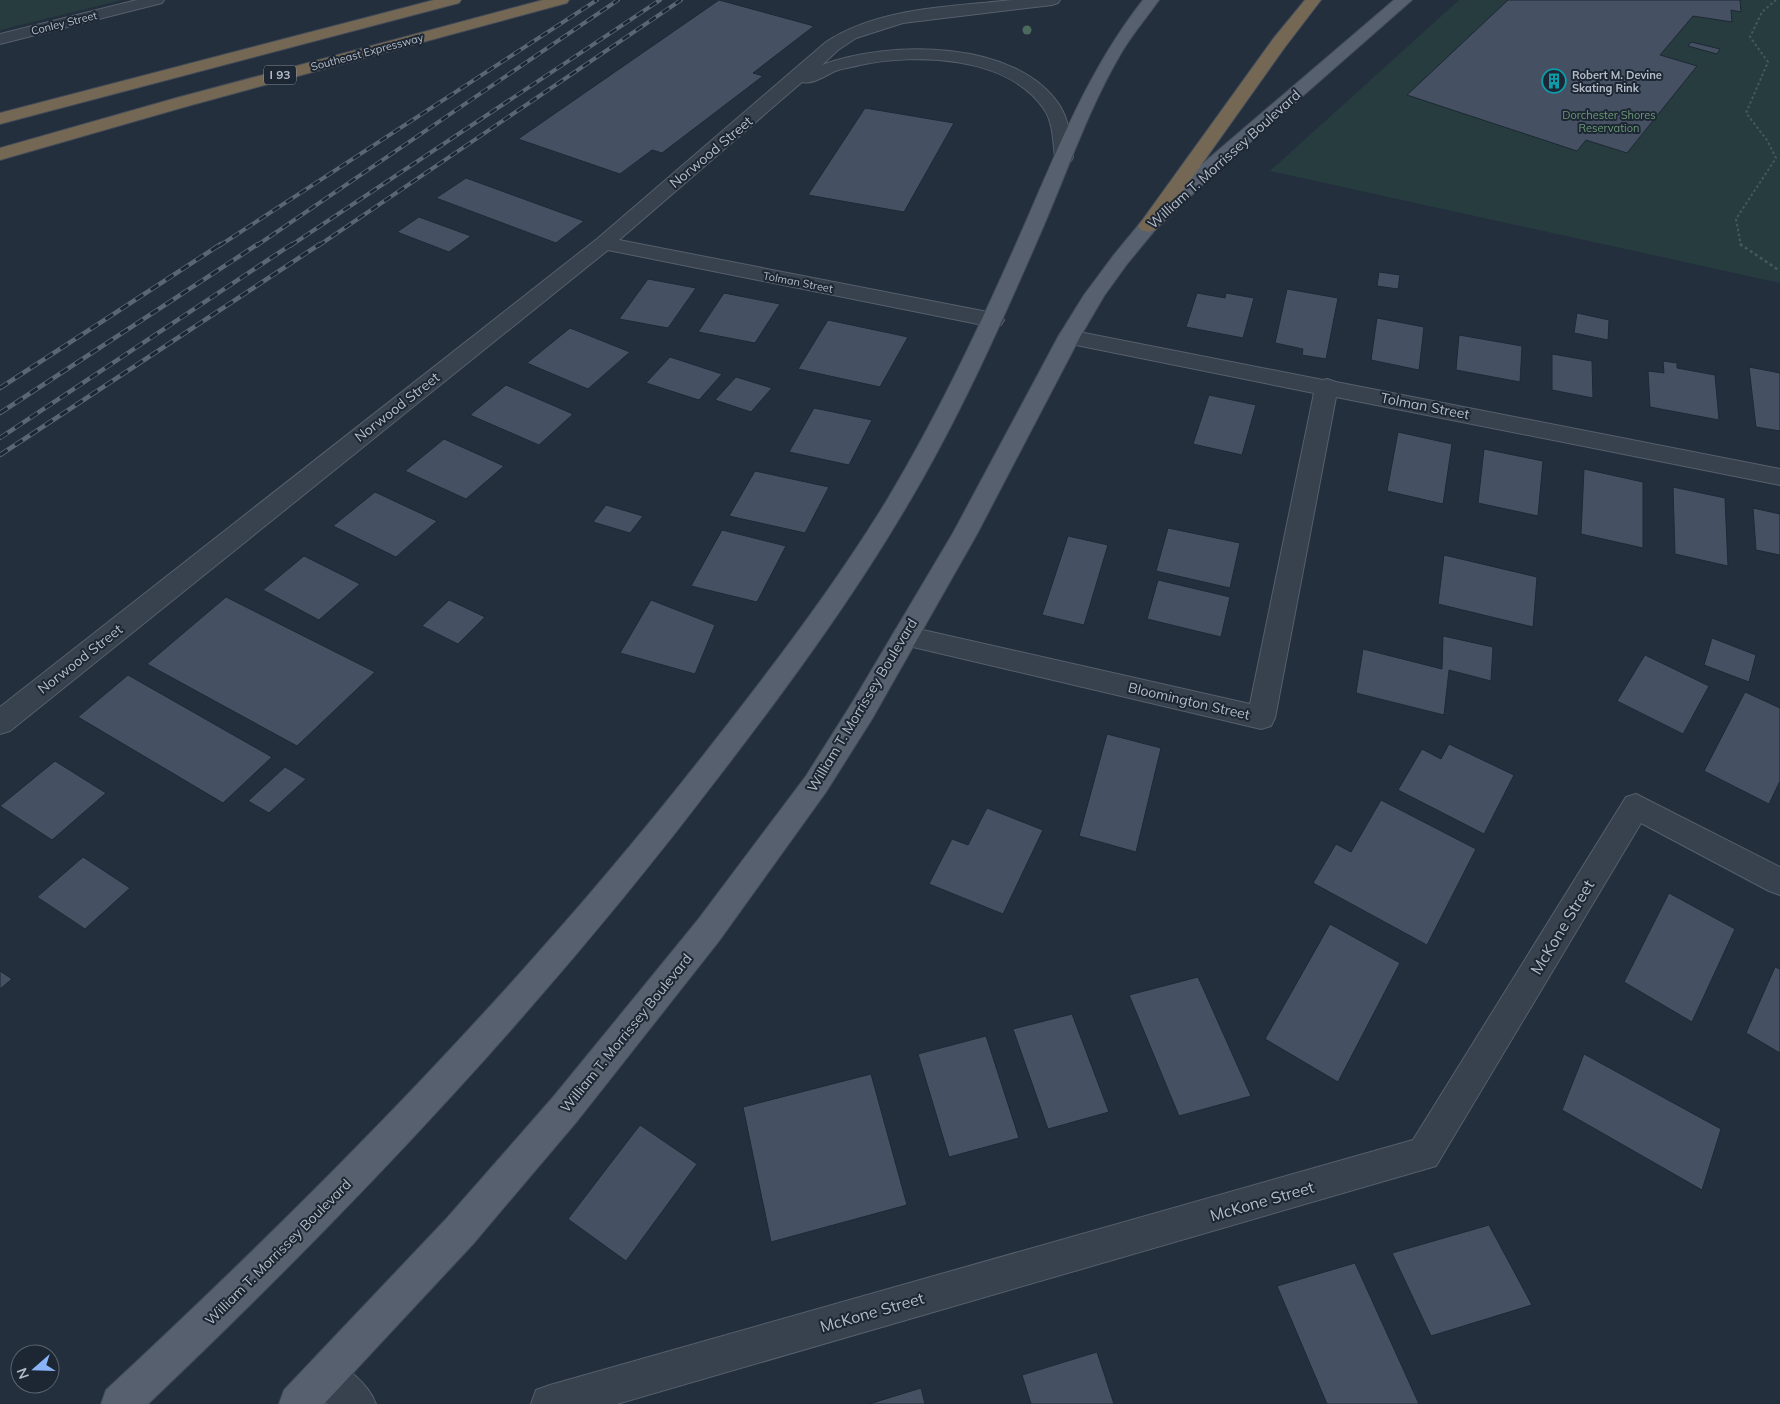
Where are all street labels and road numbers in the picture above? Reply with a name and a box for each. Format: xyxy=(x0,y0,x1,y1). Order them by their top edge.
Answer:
street label: Conley Street xyxy=(30,8,99,38)
street label: Southeast Expressway xyxy=(309,30,425,74)
road number: I 93 xyxy=(264,66,296,84)
street label: William T. Morrissey Boulevard xyxy=(1144,86,1304,232)
street label: Norwood Street xyxy=(666,112,756,192)
street label: Tolman Street xyxy=(762,268,834,296)
street label: Norwood Street xyxy=(351,368,443,446)
street label: Tolman Street xyxy=(1379,389,1471,423)
street label: William T. Morrissey Boulevard xyxy=(803,615,921,795)
street label: Norwood Street xyxy=(34,620,126,698)
street label: Bloomington Street xyxy=(1126,678,1252,724)
street label: McKone Street xyxy=(1526,876,1598,978)
street label: William T. Morrissey Boulevard xyxy=(556,950,696,1116)
street label: William T. Morrissey Boulevard xyxy=(201,1175,355,1329)
street label: McKone Street xyxy=(1208,1176,1317,1225)
street label: McKone Street xyxy=(818,1287,927,1336)

